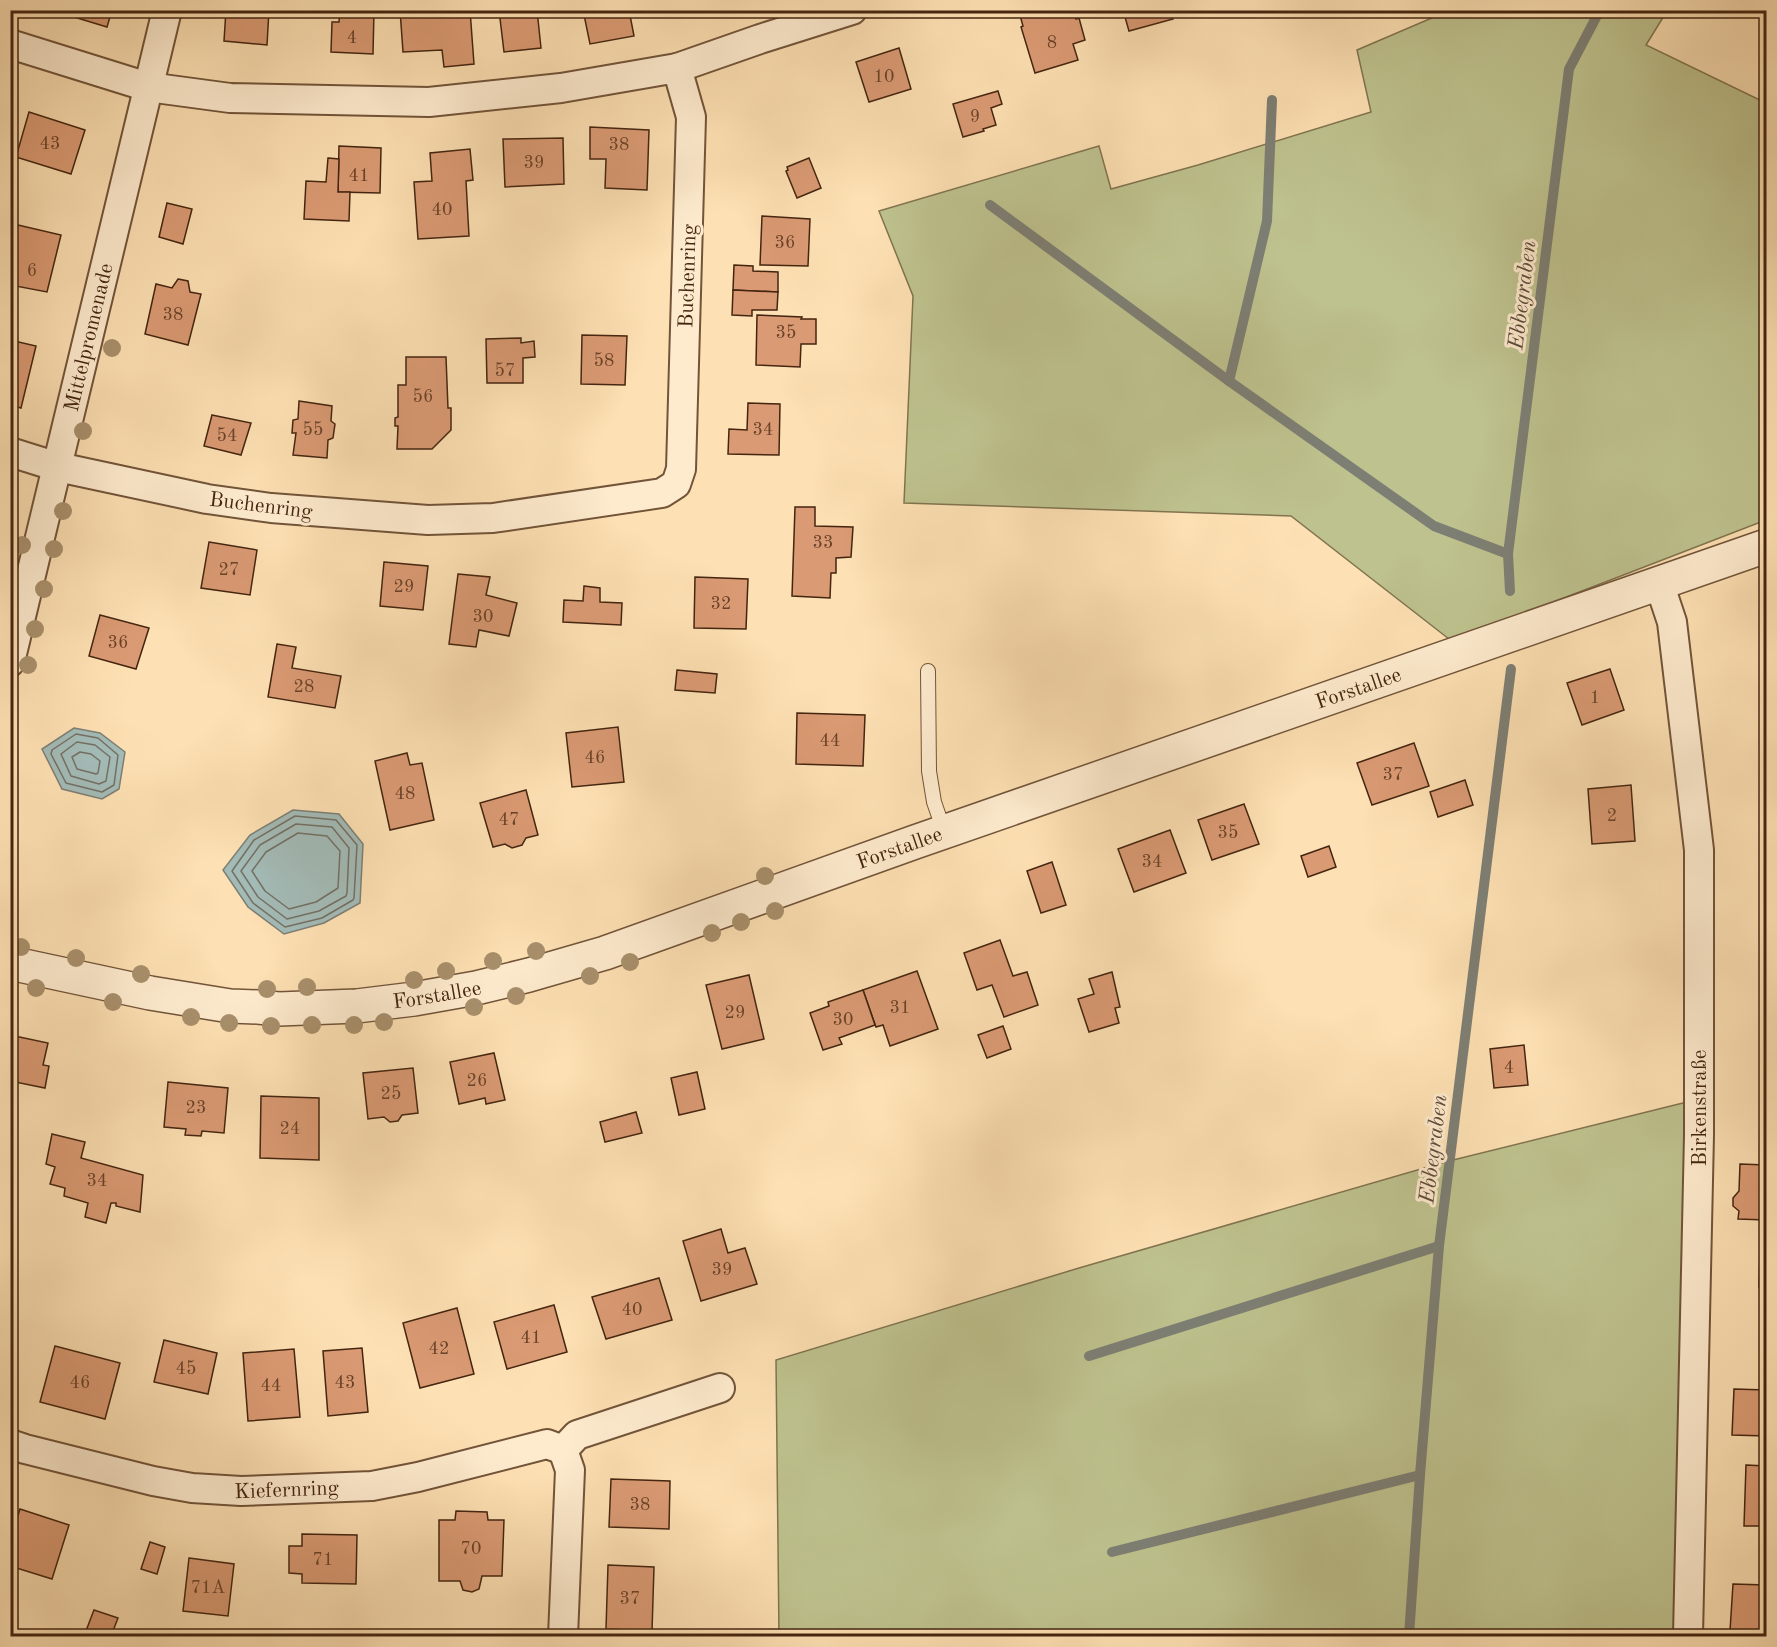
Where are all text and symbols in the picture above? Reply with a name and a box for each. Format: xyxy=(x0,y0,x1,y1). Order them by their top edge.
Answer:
house number: 4 xyxy=(347,29,357,47)
house number: 8 xyxy=(1047,34,1057,52)
house number: 10 xyxy=(874,68,894,86)
house number: 9 xyxy=(970,108,980,126)
house number: 43 xyxy=(40,135,60,153)
house number: 38 xyxy=(609,136,629,154)
house number: 39 xyxy=(524,154,544,172)
house number: 41 xyxy=(349,167,369,185)
house number: 40 xyxy=(432,201,452,219)
street label: Buchenring xyxy=(676,223,701,329)
house number: 36 xyxy=(775,234,795,252)
water label: Ebbegraben xyxy=(1505,239,1541,352)
street label: Mittelpromenade xyxy=(62,261,118,414)
house number: 6 xyxy=(27,262,37,280)
house number: 38 xyxy=(163,306,183,324)
house number: 35 xyxy=(776,324,796,342)
house number: 58 xyxy=(594,352,614,370)
house number: 57 xyxy=(495,362,515,380)
house number: 56 xyxy=(413,388,433,406)
house number: 55 xyxy=(303,421,323,439)
house number: 34 xyxy=(753,421,773,439)
house number: 54 xyxy=(217,427,237,445)
street label: Buchenring xyxy=(208,490,314,523)
house number: 33 xyxy=(813,534,833,552)
house number: 27 xyxy=(219,561,239,579)
house number: 29 xyxy=(394,578,414,596)
house number: 32 xyxy=(711,595,731,613)
house number: 30 xyxy=(473,608,493,626)
house number: 36 xyxy=(108,634,128,652)
street label: Forstallee xyxy=(1313,665,1404,714)
house number: 28 xyxy=(294,678,314,696)
house number: 1 xyxy=(1590,689,1600,707)
house number: 44 xyxy=(820,732,840,750)
house number: 46 xyxy=(585,749,605,767)
house number: 37 xyxy=(1383,766,1403,784)
house number: 48 xyxy=(395,785,415,803)
house number: 2 xyxy=(1607,807,1617,825)
house number: 47 xyxy=(499,811,519,829)
street label: Forstallee xyxy=(854,824,945,874)
house number: 35 xyxy=(1218,824,1238,842)
house number: 34 xyxy=(1142,853,1162,871)
street label: Forstallee xyxy=(392,978,484,1014)
house number: 31 xyxy=(890,999,910,1017)
house number: 29 xyxy=(725,1004,745,1022)
house number: 30 xyxy=(833,1011,853,1029)
street label: Birkenstraße xyxy=(1690,1050,1711,1166)
house number: 4 xyxy=(1504,1059,1514,1077)
house number: 26 xyxy=(467,1072,487,1090)
house number: 25 xyxy=(381,1085,401,1103)
water label: Ebbegraben xyxy=(1416,1093,1452,1206)
house number: 23 xyxy=(186,1099,206,1117)
house number: 24 xyxy=(280,1120,300,1138)
house number: 34 xyxy=(87,1172,107,1190)
house number: 39 xyxy=(712,1261,732,1279)
house number: 40 xyxy=(622,1301,642,1319)
house number: 41 xyxy=(521,1329,541,1347)
house number: 42 xyxy=(429,1340,449,1358)
house number: 45 xyxy=(176,1360,196,1378)
house number: 46 xyxy=(70,1374,90,1392)
house number: 43 xyxy=(335,1374,355,1392)
house number: 44 xyxy=(261,1377,281,1395)
street label: Kiefernring xyxy=(234,1478,340,1503)
house number: 38 xyxy=(630,1496,650,1514)
house number: 70 xyxy=(461,1540,481,1558)
house number: 71 xyxy=(313,1551,333,1569)
house number: 71A xyxy=(191,1579,226,1597)
house number: 37 xyxy=(620,1590,640,1608)

